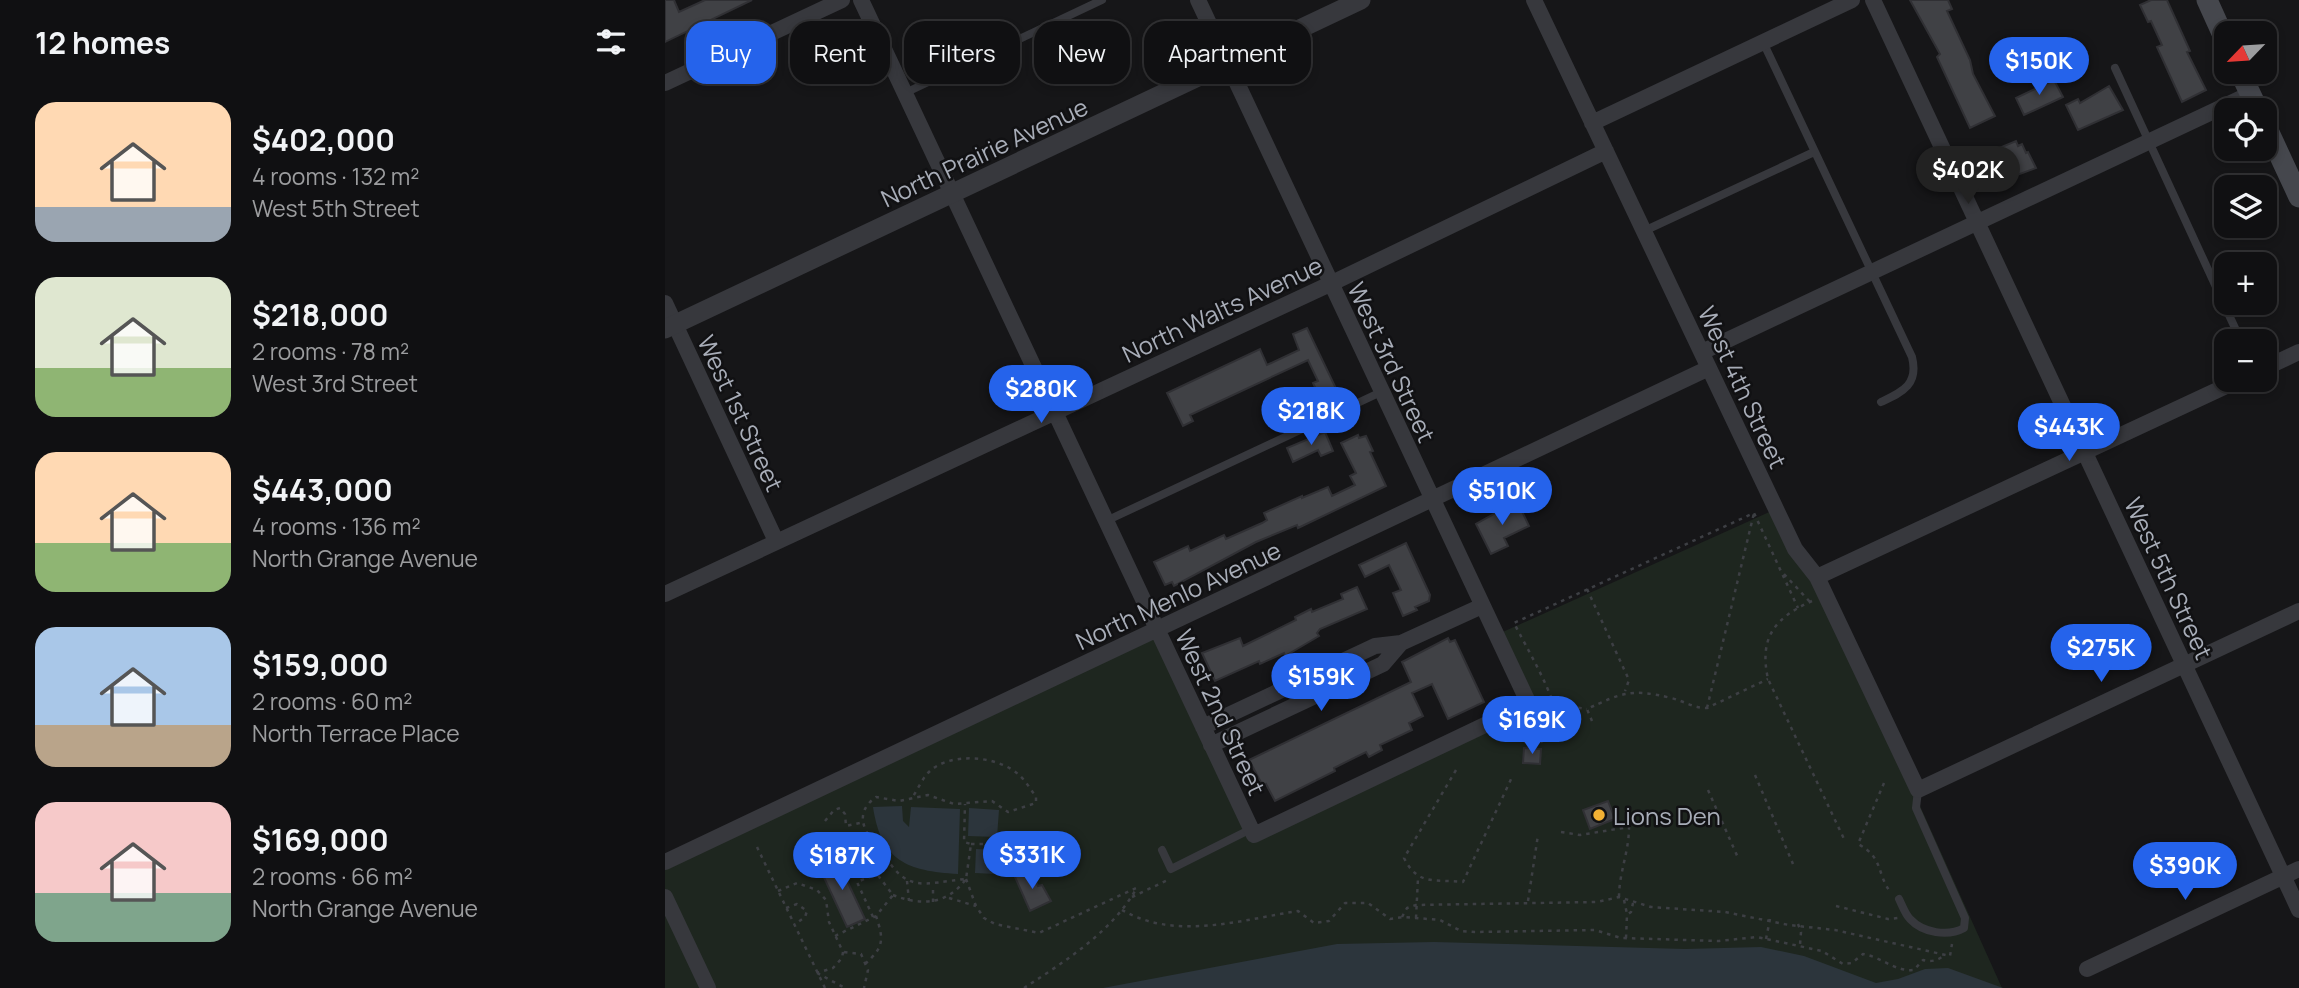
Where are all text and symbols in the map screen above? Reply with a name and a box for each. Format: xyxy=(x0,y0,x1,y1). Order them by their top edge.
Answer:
chip: Buy xyxy=(686,21,776,84)
chip: Rent xyxy=(790,21,890,84)
chip: Filters xyxy=(904,21,1020,84)
chip: New xyxy=(1034,21,1130,84)
chip: Apartment xyxy=(1144,21,1311,84)
north arrow xyxy=(2214,21,2277,84)
map controls xyxy=(2214,21,2277,392)
text: 12 homes xyxy=(35,22,170,63)
icon: filters xyxy=(592,23,630,61)
pin: $150K xyxy=(1990,38,2088,97)
text: $150K xyxy=(2005,44,2073,76)
street label: North Prairie Avenue xyxy=(875,90,1093,214)
button: locate xyxy=(2214,98,2277,161)
text: $402,000 xyxy=(252,119,395,160)
icon: home xyxy=(91,130,175,214)
pin: $402K xyxy=(1919,146,2017,206)
text: $402K xyxy=(1932,153,2004,185)
text: 4 rooms · 132 m² xyxy=(252,160,420,192)
button: layers xyxy=(2214,175,2277,238)
text: West 5th Street xyxy=(252,192,420,224)
street label: North Walts Avenue xyxy=(1116,248,1328,370)
button: + xyxy=(2214,252,2277,315)
street label: West 3rd Street xyxy=(1340,277,1444,447)
text: $218,000 xyxy=(252,294,389,335)
street label: West 4th Street xyxy=(1691,301,1795,473)
icon: home xyxy=(91,305,175,389)
street label: West 1st Street xyxy=(690,329,792,497)
button: − xyxy=(2214,329,2277,392)
text: 2 rooms · 78 m² xyxy=(252,335,409,367)
pin: $280K xyxy=(992,366,1090,425)
text: West 3rd Street xyxy=(252,367,418,399)
text: $280K xyxy=(1005,372,1077,404)
pin: $218K xyxy=(1262,388,1360,447)
text: $218K xyxy=(1277,394,1345,426)
pin: $443K xyxy=(2020,404,2118,463)
text: $443K xyxy=(2034,410,2104,442)
pin: $510K xyxy=(1453,468,1551,527)
text: $443,000 xyxy=(252,469,393,510)
text: $510K xyxy=(1468,474,1536,506)
icon: home xyxy=(91,480,175,564)
street label: West 5th Street xyxy=(2117,492,2221,664)
text: 4 rooms · 136 m² xyxy=(252,510,421,542)
street label: North Menlo Avenue xyxy=(1070,533,1286,657)
text: North Grange Avenue xyxy=(252,542,478,574)
street label: West 2nd Street xyxy=(1168,624,1274,800)
pin: $275K xyxy=(2052,624,2150,684)
text: $275K xyxy=(2067,631,2135,663)
text: $159,000 xyxy=(252,644,388,685)
pin: $159K xyxy=(1272,654,1370,713)
icon: home xyxy=(91,655,175,739)
text: $159K xyxy=(1287,660,1355,692)
text: 2 rooms · 60 m² xyxy=(252,685,413,717)
pin: $169K xyxy=(1483,696,1581,756)
text: $169K xyxy=(1498,703,1566,735)
text: North Terrace Place xyxy=(252,717,460,749)
place label: Lions Den xyxy=(1613,799,1721,832)
marker: Lions Den xyxy=(1591,807,1607,823)
text: $169,000 xyxy=(252,819,389,860)
icon: home xyxy=(91,830,175,914)
pin: $187K xyxy=(793,832,891,892)
pin: $331K xyxy=(983,832,1081,891)
text: $331K xyxy=(999,838,1065,870)
text: $187K xyxy=(809,839,875,871)
pin: $390K xyxy=(2136,842,2234,902)
text: $390K xyxy=(2149,849,2221,881)
text: 2 rooms · 66 m² xyxy=(252,860,413,892)
text: North Grange Avenue xyxy=(252,892,478,924)

